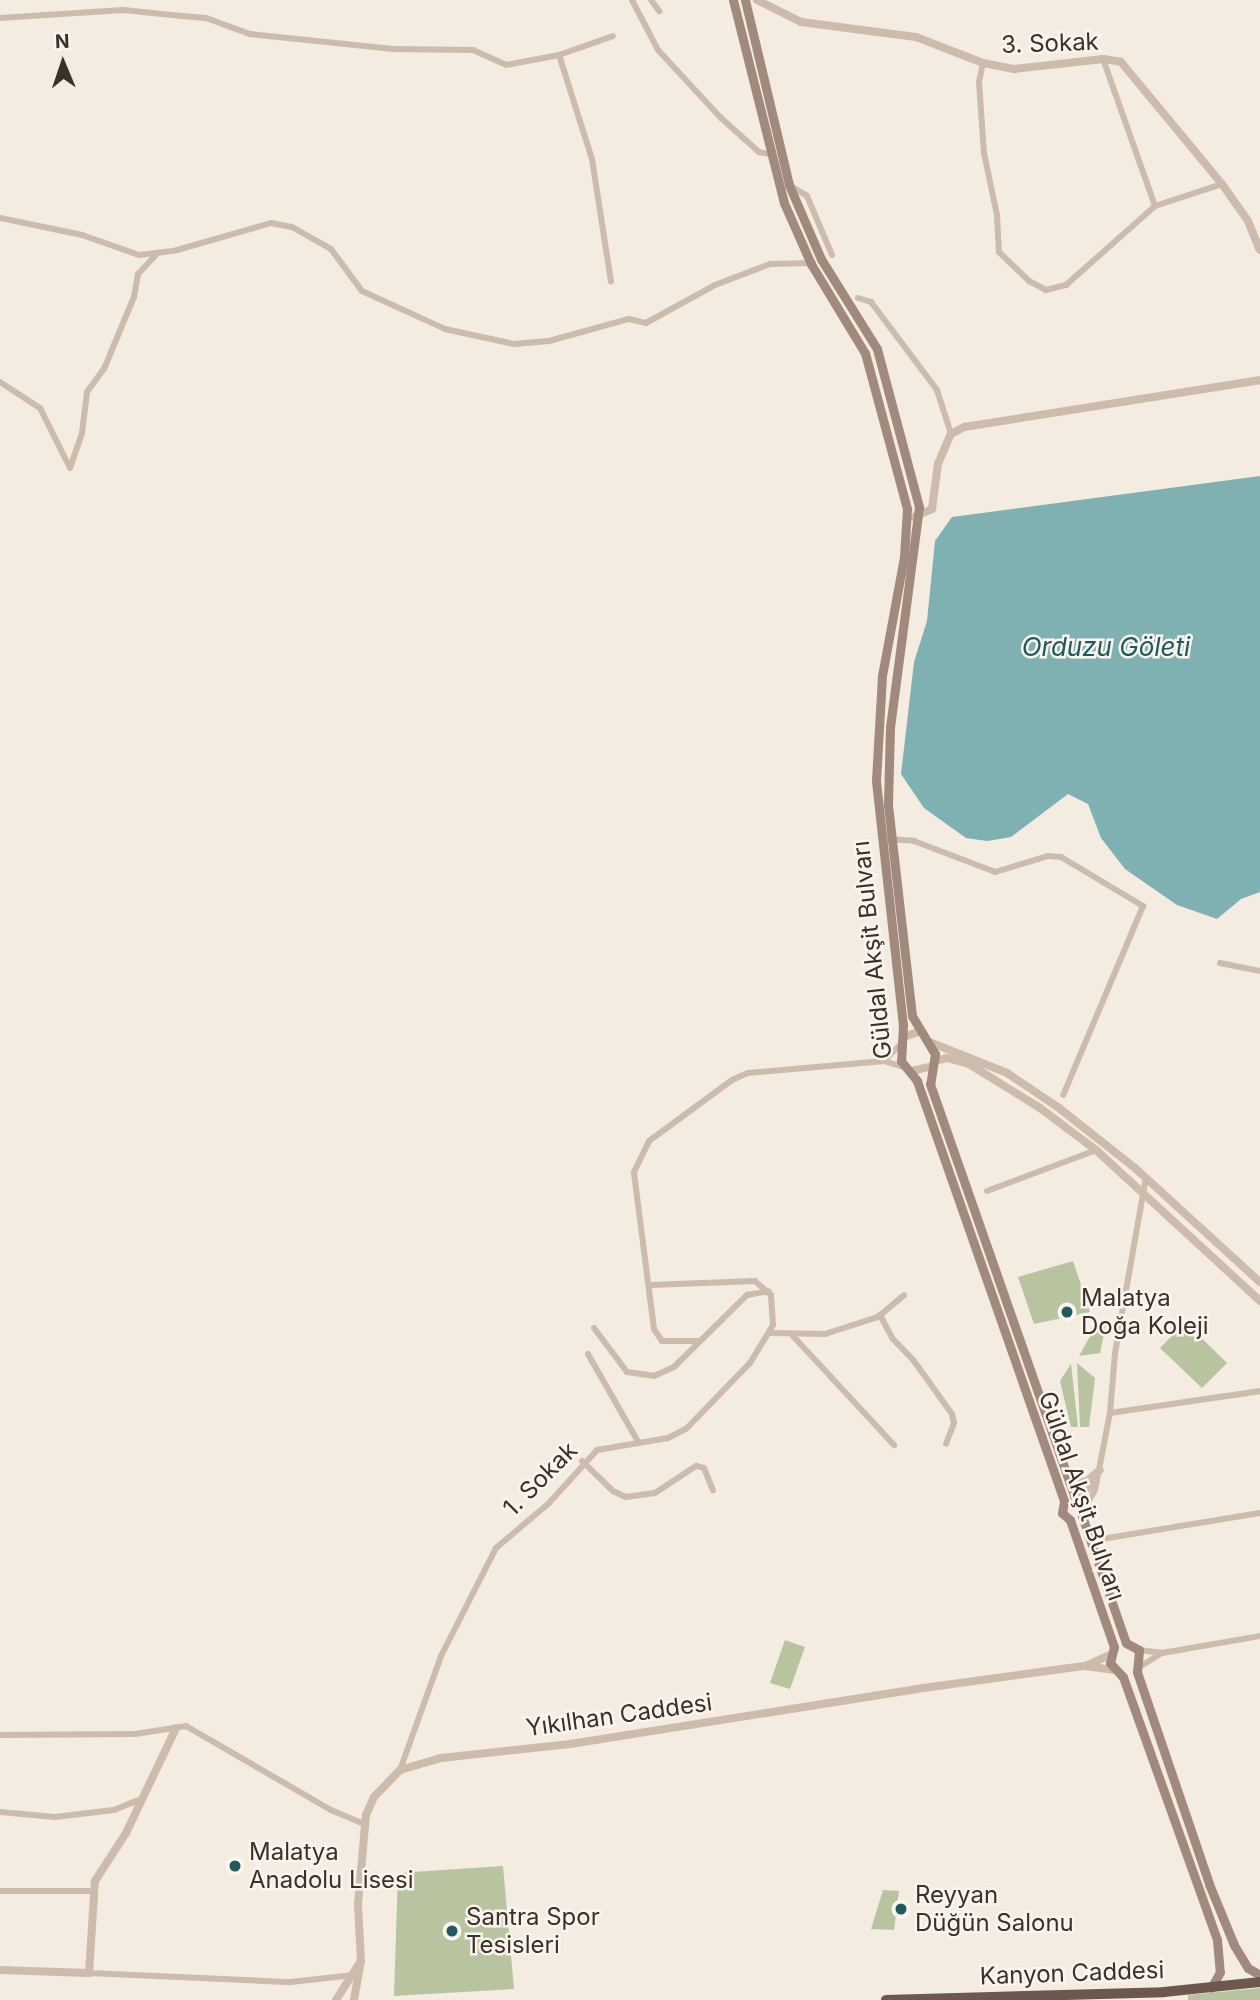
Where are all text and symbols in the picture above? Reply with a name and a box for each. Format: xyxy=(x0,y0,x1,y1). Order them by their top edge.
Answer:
street label: 3. Sokak xyxy=(1001,27,1099,59)
north arrow xyxy=(28,28,98,98)
text: N xyxy=(55,30,70,53)
water label: Orduzu Göleti xyxy=(1022,631,1190,663)
street label: Güldal Akşit Bulvarı xyxy=(846,839,898,1061)
place label: Malatya Doğa Koleji xyxy=(1081,1284,1209,1340)
marker: Malatya Doğa Koleji xyxy=(1059,1304,1075,1320)
street label: Güldal Akşit Bulvarı xyxy=(1033,1388,1131,1604)
street label: 1. Sokak xyxy=(497,1436,583,1522)
street label: Yıkılhan Caddesi xyxy=(524,1688,714,1742)
place label: Malatya Anadolu Lisesi xyxy=(249,1838,414,1894)
marker: Malatya Anadolu Lisesi xyxy=(227,1858,243,1874)
place label: Reyyan Düğün Salonu xyxy=(915,1881,1074,1937)
marker: Reyyan Düğün Salonu xyxy=(893,1901,909,1917)
place label: Santra Spor Tesisleri xyxy=(466,1903,600,1959)
marker: Santra Spor Tesisleri xyxy=(444,1923,460,1939)
street label: Kanyon Caddesi xyxy=(979,1955,1165,1991)

